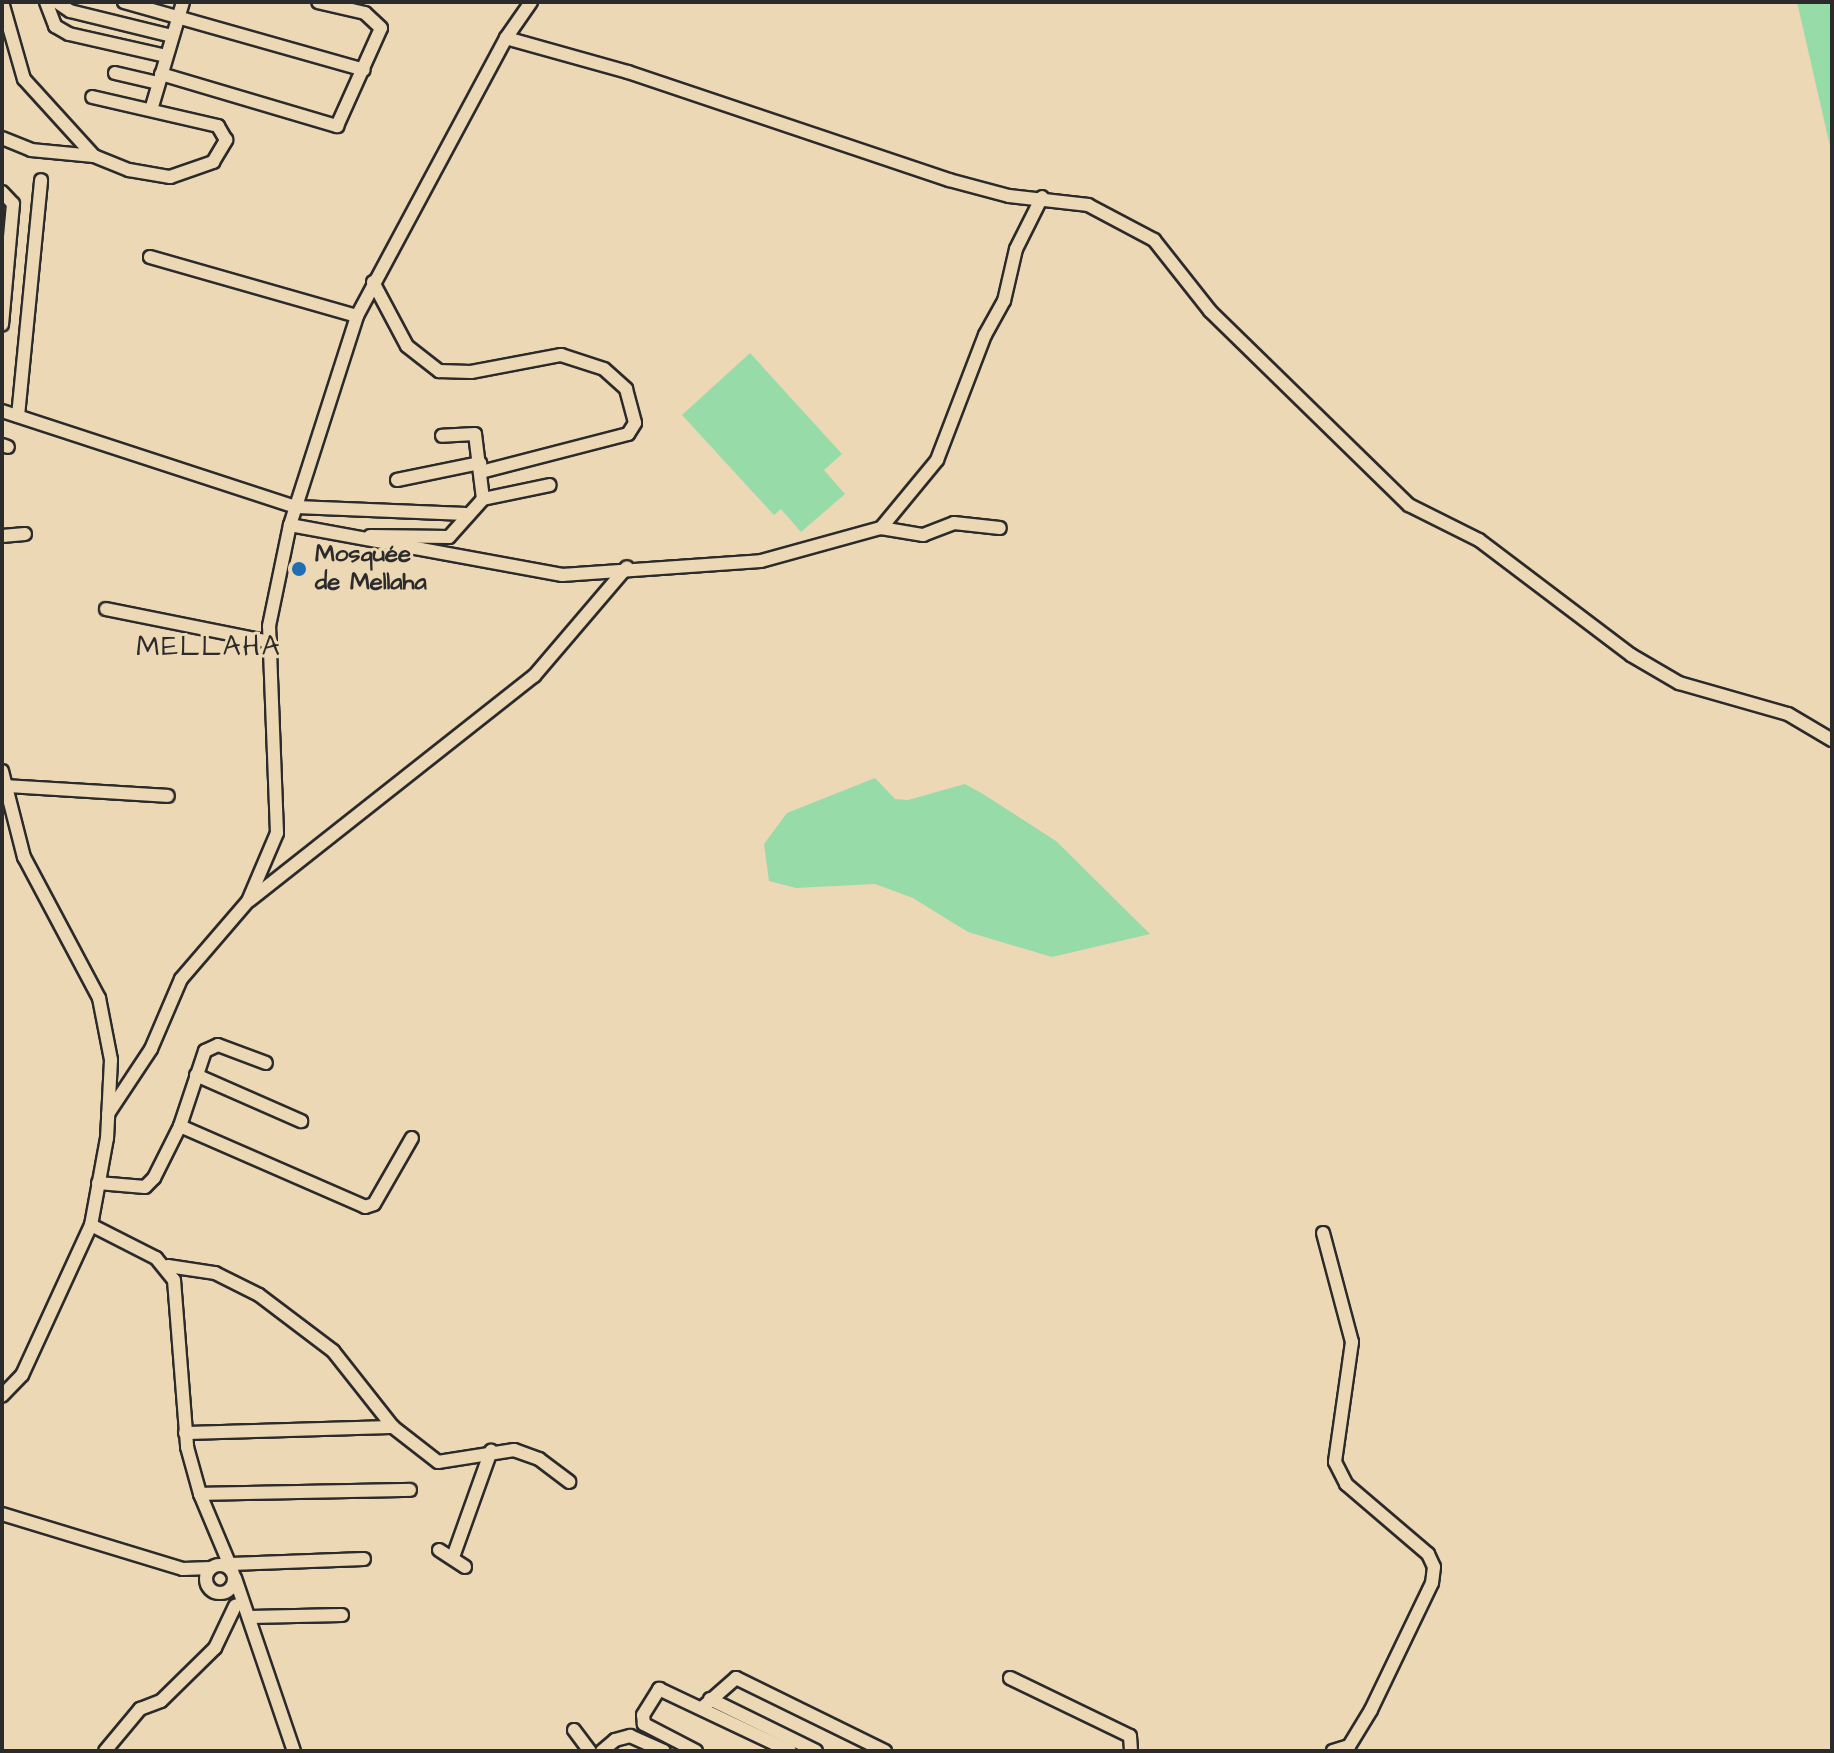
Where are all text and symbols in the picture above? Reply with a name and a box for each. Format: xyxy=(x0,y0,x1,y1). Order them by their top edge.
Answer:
place label: Mosquée de Mellaha xyxy=(315,541,427,597)
marker: Mosquée de Mellaha xyxy=(290,560,308,578)
district label: MELLAHA xyxy=(136,630,282,664)

